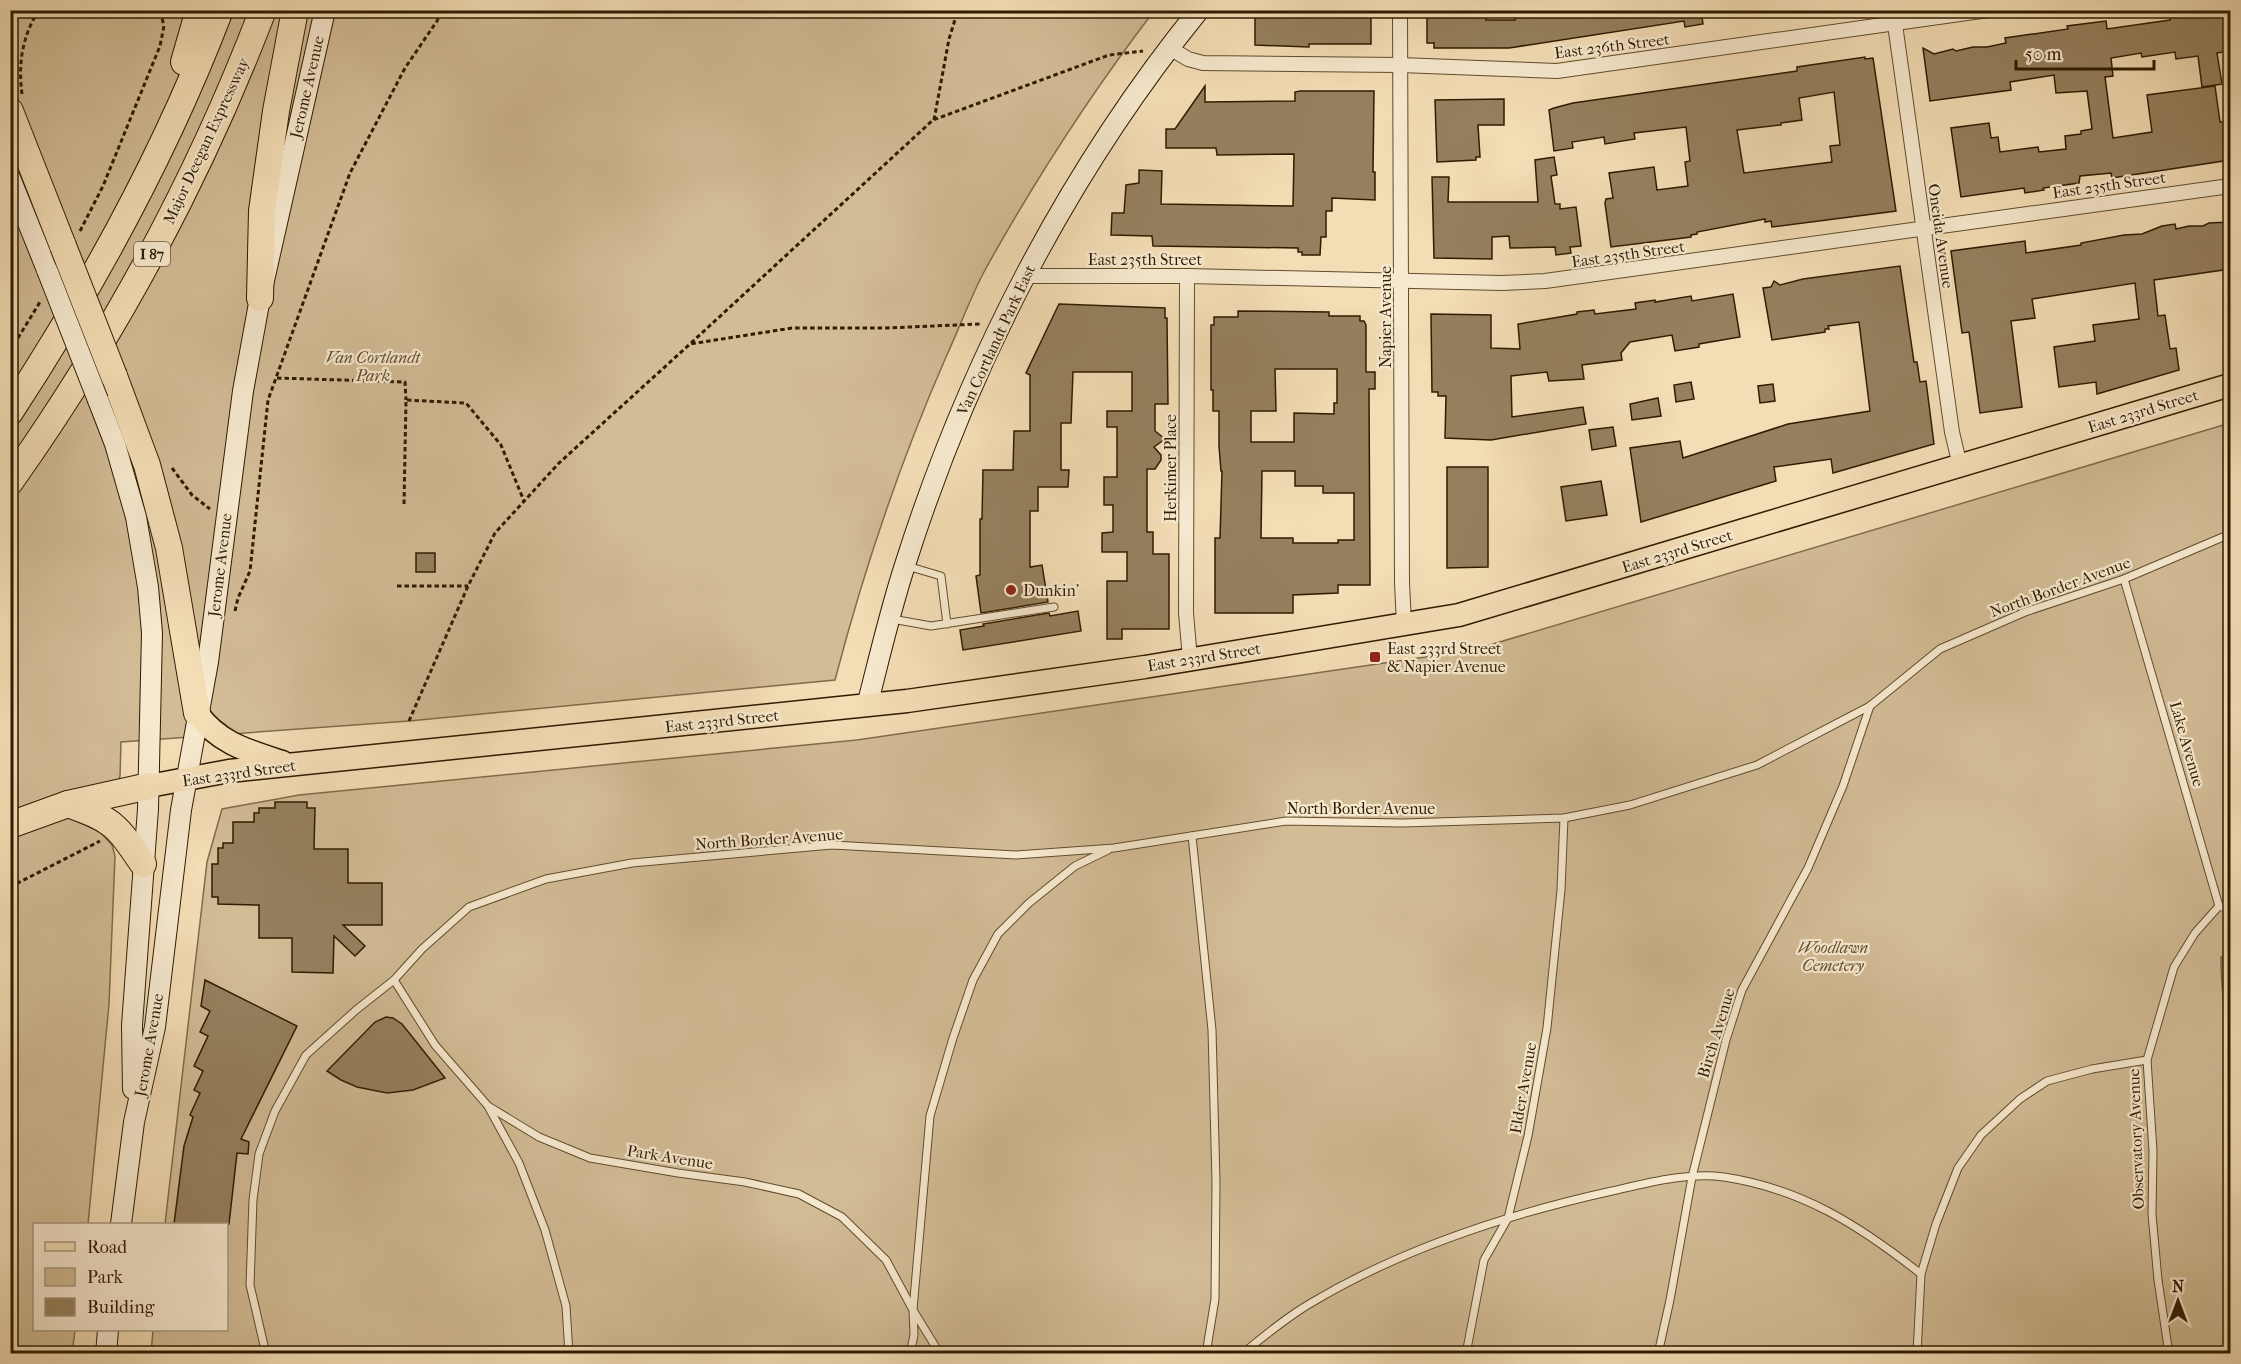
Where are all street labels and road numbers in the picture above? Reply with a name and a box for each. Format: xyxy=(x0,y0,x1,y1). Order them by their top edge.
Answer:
street label: East 236th Street xyxy=(1553,29,1671,62)
street label: Jerome Avenue xyxy=(286,34,328,142)
street label: Major Deegan Expressway xyxy=(159,54,253,227)
street label: East 235th Street xyxy=(2051,168,2167,202)
street label: Oneida Avenue xyxy=(1924,182,1958,290)
street label: East 235th Street xyxy=(1570,237,1686,271)
road number: I 87 xyxy=(134,242,170,266)
street label: East 235th Street xyxy=(1088,250,1202,269)
street label: Van Cortlandt Park East xyxy=(952,261,1039,419)
street label: Napier Avenue xyxy=(1376,266,1395,368)
street label: East 233rd Street xyxy=(2085,385,2201,437)
street label: Herkimer Place xyxy=(1161,414,1180,522)
street label: Jerome Avenue xyxy=(204,512,236,620)
street label: East 233rd Street xyxy=(1619,525,1735,577)
street label: North Border Avenue xyxy=(1987,553,2133,621)
street label: East 233rd Street xyxy=(1146,639,1262,675)
street label: Lake Avenue xyxy=(2166,699,2208,789)
street label: East 233rd Street xyxy=(664,706,780,736)
street label: East 233rd Street xyxy=(181,756,297,790)
street label: North Border Avenue xyxy=(1287,799,1435,818)
street label: North Border Avenue xyxy=(694,824,844,854)
street label: Birch Avenue xyxy=(1693,986,1739,1080)
street label: Jerome Avenue xyxy=(130,992,167,1100)
street label: Elder Avenue xyxy=(1506,1041,1540,1135)
street label: Observatory Avenue xyxy=(2124,1068,2148,1210)
street label: Park Avenue xyxy=(626,1141,714,1173)

